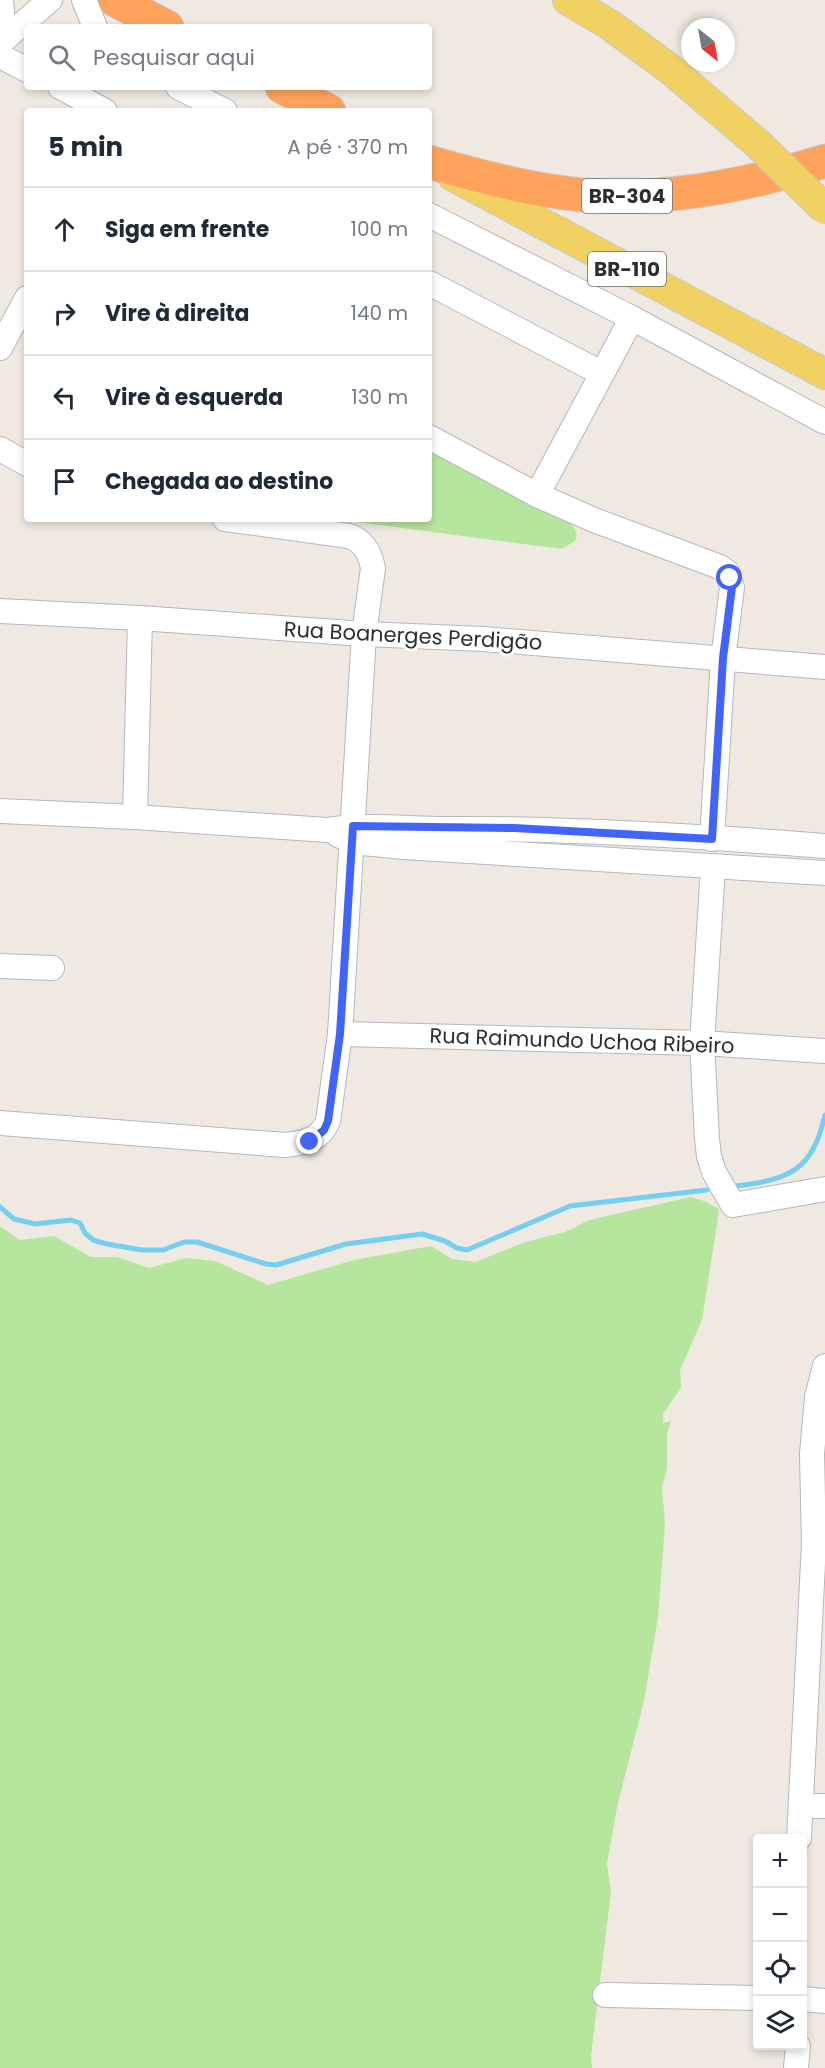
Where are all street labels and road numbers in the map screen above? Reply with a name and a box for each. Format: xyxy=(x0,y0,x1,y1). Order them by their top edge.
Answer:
road number: BR-304 xyxy=(582,179,672,213)
road number: BR-110 xyxy=(588,252,666,286)
street label: Rua Boanerges Perdigão xyxy=(283,614,543,657)
street label: Rua Raimundo Uchoa Ribeiro xyxy=(429,1021,735,1060)

